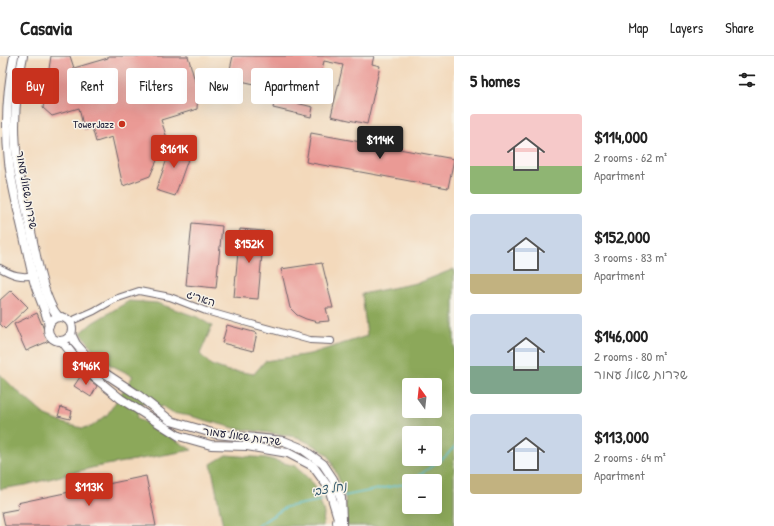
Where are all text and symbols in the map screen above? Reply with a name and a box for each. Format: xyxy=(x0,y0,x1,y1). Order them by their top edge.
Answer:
text: Casavia xyxy=(20,15,72,41)
text: Map xyxy=(628,18,648,37)
text: Layers xyxy=(670,18,703,37)
text: Share xyxy=(725,18,754,37)
chip: Buy xyxy=(12,68,59,104)
chip: Rent xyxy=(67,68,118,104)
chip: Filters xyxy=(126,68,187,104)
chip: New xyxy=(195,68,243,104)
chip: Apartment xyxy=(251,68,333,104)
text: 5 homes xyxy=(470,69,520,92)
icon: filters xyxy=(736,69,758,91)
place label: TowerJazz xyxy=(73,117,114,131)
marker: TowerJazz xyxy=(117,119,127,129)
text: $114,000 xyxy=(594,125,648,148)
pin: $114K xyxy=(352,126,408,160)
text: $114K xyxy=(366,130,394,148)
icon: home xyxy=(502,130,550,178)
pin: $161K xyxy=(146,135,202,169)
text: $161K xyxy=(160,139,188,157)
text: 2 rooms · 62 m² xyxy=(594,148,667,166)
street label: שדרות שאול עמור xyxy=(13,150,41,230)
text: Apartment xyxy=(594,166,645,184)
text: $152,000 xyxy=(594,225,650,248)
pin: $152K xyxy=(221,230,277,264)
icon: home xyxy=(502,230,550,278)
text: $152K xyxy=(234,234,264,252)
text: 3 rooms · 83 m² xyxy=(594,248,667,266)
text: Apartment xyxy=(594,266,645,284)
street label: האריג xyxy=(185,287,217,309)
text: $146,000 xyxy=(594,324,648,347)
icon: home xyxy=(502,330,550,378)
text: 2 rooms · 80 m² xyxy=(594,347,667,365)
pin: $146K xyxy=(58,352,114,386)
text: $146K xyxy=(72,356,100,374)
text: שדרות שאול עמור xyxy=(594,365,688,383)
north arrow xyxy=(402,378,442,418)
map controls xyxy=(402,378,442,514)
street label: שדרות שאול עמור xyxy=(202,424,282,448)
text: $113,000 xyxy=(594,425,649,448)
button: + xyxy=(402,426,442,466)
icon: home xyxy=(502,430,550,478)
text: 2 rooms · 64 m² xyxy=(594,448,666,466)
text: Apartment xyxy=(594,466,645,484)
pin: $113K xyxy=(61,473,117,507)
button: − xyxy=(402,474,442,514)
text: $113K xyxy=(75,477,103,495)
water label: נחל צבי xyxy=(310,477,349,500)

